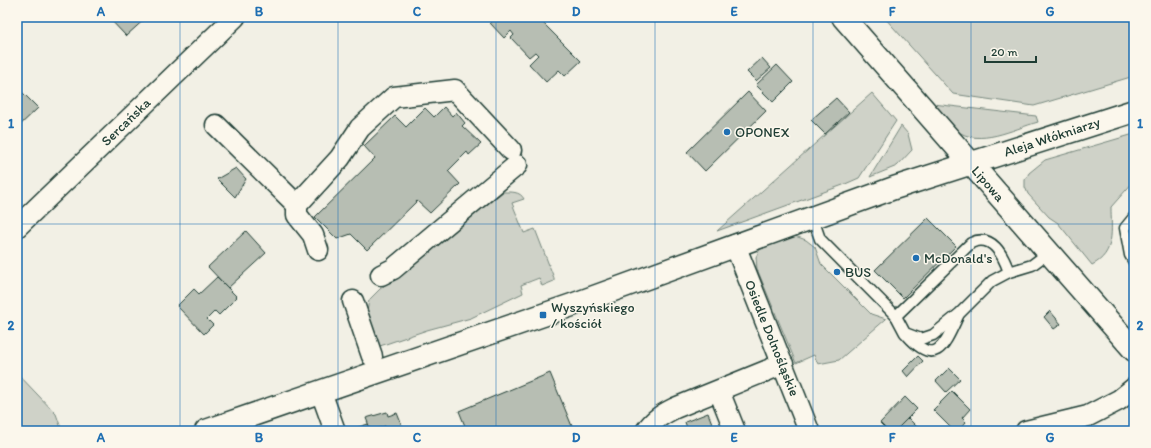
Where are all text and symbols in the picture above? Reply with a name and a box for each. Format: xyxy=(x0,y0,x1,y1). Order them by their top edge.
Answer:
text: A xyxy=(96,4,106,19)
text: B xyxy=(255,4,264,19)
text: C xyxy=(413,4,422,19)
text: D xyxy=(572,4,581,19)
text: E xyxy=(730,4,738,19)
text: F xyxy=(889,4,896,19)
text: G xyxy=(1046,4,1055,19)
scale bar xyxy=(985,38,1036,64)
text: 20 m xyxy=(991,45,1018,59)
street label: Sercańska xyxy=(98,94,155,150)
street label: Aleja Włókniarzy xyxy=(1002,113,1103,161)
text: 1 xyxy=(8,116,14,131)
text: 1 xyxy=(1137,116,1143,131)
place label: OPONEX xyxy=(735,124,789,141)
marker: OPONEX xyxy=(722,127,732,137)
street label: Lipowa xyxy=(968,163,1009,206)
place label: McDonald's xyxy=(924,250,993,267)
marker: McDonald's xyxy=(911,253,921,263)
place label: BUS xyxy=(845,264,871,281)
marker: BUS xyxy=(832,267,842,277)
street label: Osiedle Dolnośląskie xyxy=(741,277,803,399)
place label: Wyszyńskiego / kościół xyxy=(551,299,635,332)
marker: Wyszyńskiego / kościół xyxy=(538,310,548,320)
text: 2 xyxy=(8,318,15,333)
text: 2 xyxy=(1137,318,1144,333)
text: A xyxy=(96,430,106,445)
text: B xyxy=(255,430,264,445)
text: C xyxy=(413,430,422,445)
text: D xyxy=(572,430,581,445)
text: E xyxy=(730,430,738,445)
text: F xyxy=(889,430,896,445)
text: G xyxy=(1046,430,1055,445)

